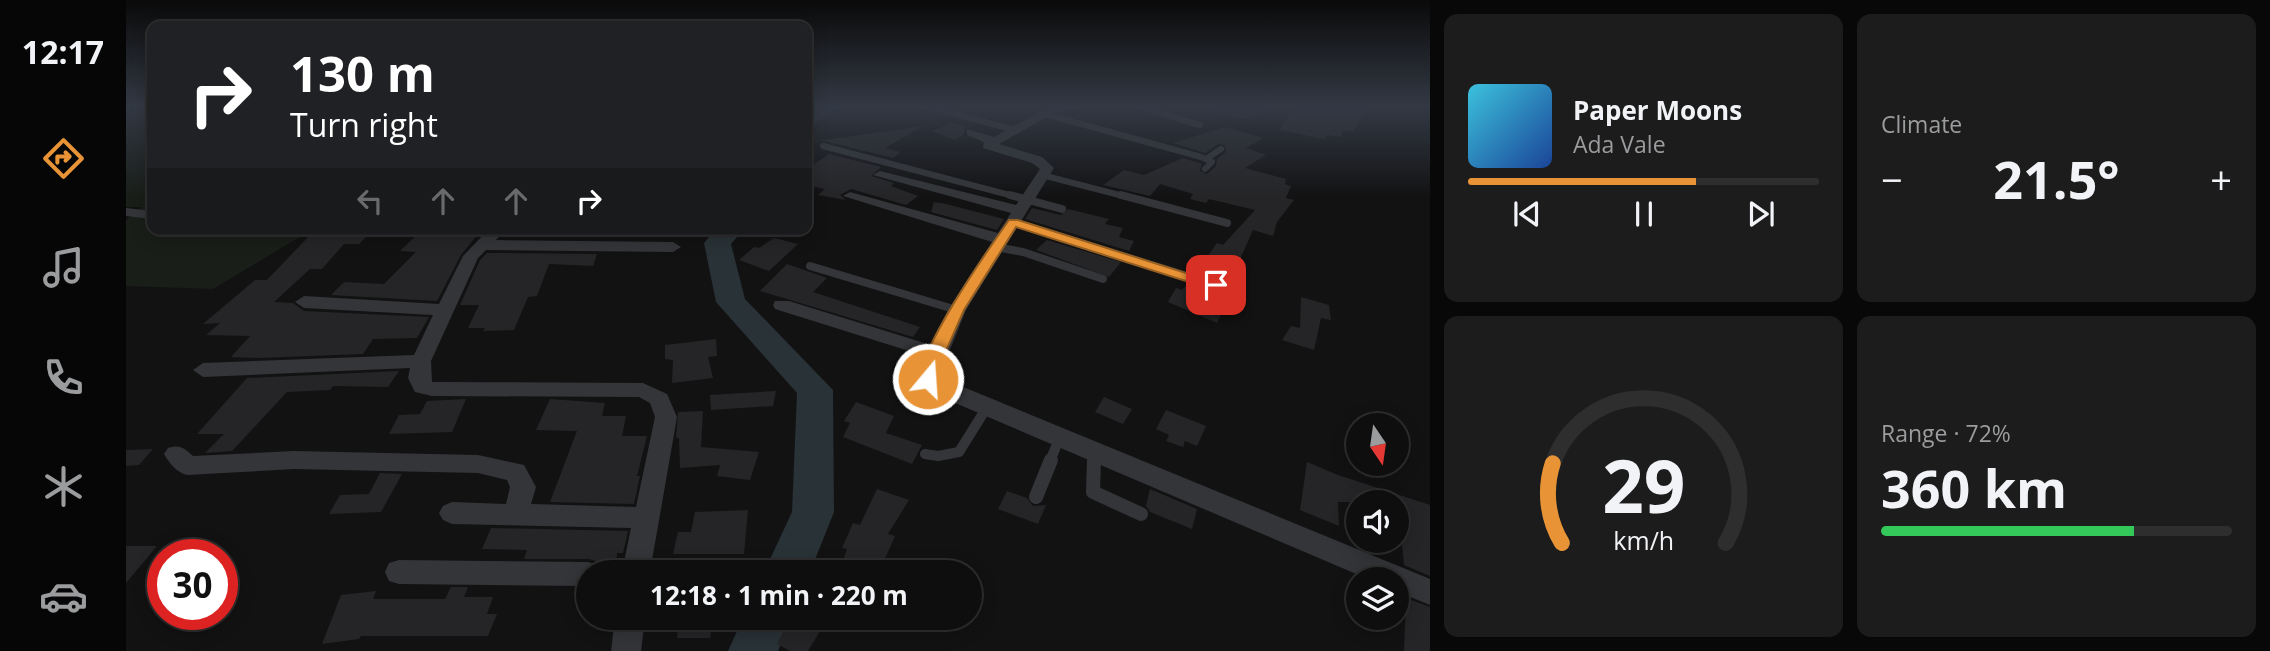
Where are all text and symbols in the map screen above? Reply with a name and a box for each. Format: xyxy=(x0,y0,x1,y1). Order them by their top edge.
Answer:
text: 12:17 xyxy=(22,30,104,73)
text: 130 m xyxy=(290,40,435,106)
icon: right xyxy=(175,49,266,140)
text: Paper Moons xyxy=(1573,92,1742,128)
text: Turn right xyxy=(290,103,438,146)
text: Climate xyxy=(1881,108,1962,140)
text: Ada Vale xyxy=(1573,128,1666,160)
icon: directions xyxy=(39,134,88,183)
text: 21.5° xyxy=(1993,143,2120,214)
text: − xyxy=(1881,153,1903,205)
text: + xyxy=(2210,153,2232,205)
icon: left xyxy=(351,182,389,220)
icon: ahead xyxy=(424,182,462,220)
icon: ahead xyxy=(497,182,535,220)
icon: right xyxy=(570,182,608,220)
icon: previous xyxy=(1508,195,1546,233)
icon: pause xyxy=(1625,195,1663,233)
icon: next xyxy=(1742,195,1780,233)
icon: music xyxy=(39,243,88,292)
pin xyxy=(1186,255,1246,315)
icon: arrive xyxy=(1197,266,1235,304)
position arrow xyxy=(891,342,965,416)
icon: phone xyxy=(39,353,88,402)
north arrow xyxy=(1346,413,1409,476)
map controls xyxy=(1346,413,1409,630)
text: Range · 72% xyxy=(1881,417,2011,449)
text: 29 xyxy=(1602,435,1685,534)
text: 360 km xyxy=(1881,452,2067,523)
icon: climate xyxy=(39,462,88,511)
button: sound xyxy=(1346,490,1409,553)
text: km/h xyxy=(1613,522,1674,556)
speed limit sign: 30 xyxy=(147,539,238,630)
button: layers xyxy=(1346,567,1409,630)
icon: car xyxy=(39,572,88,621)
text: 12:18 · 1 min · 220 m xyxy=(650,577,908,613)

